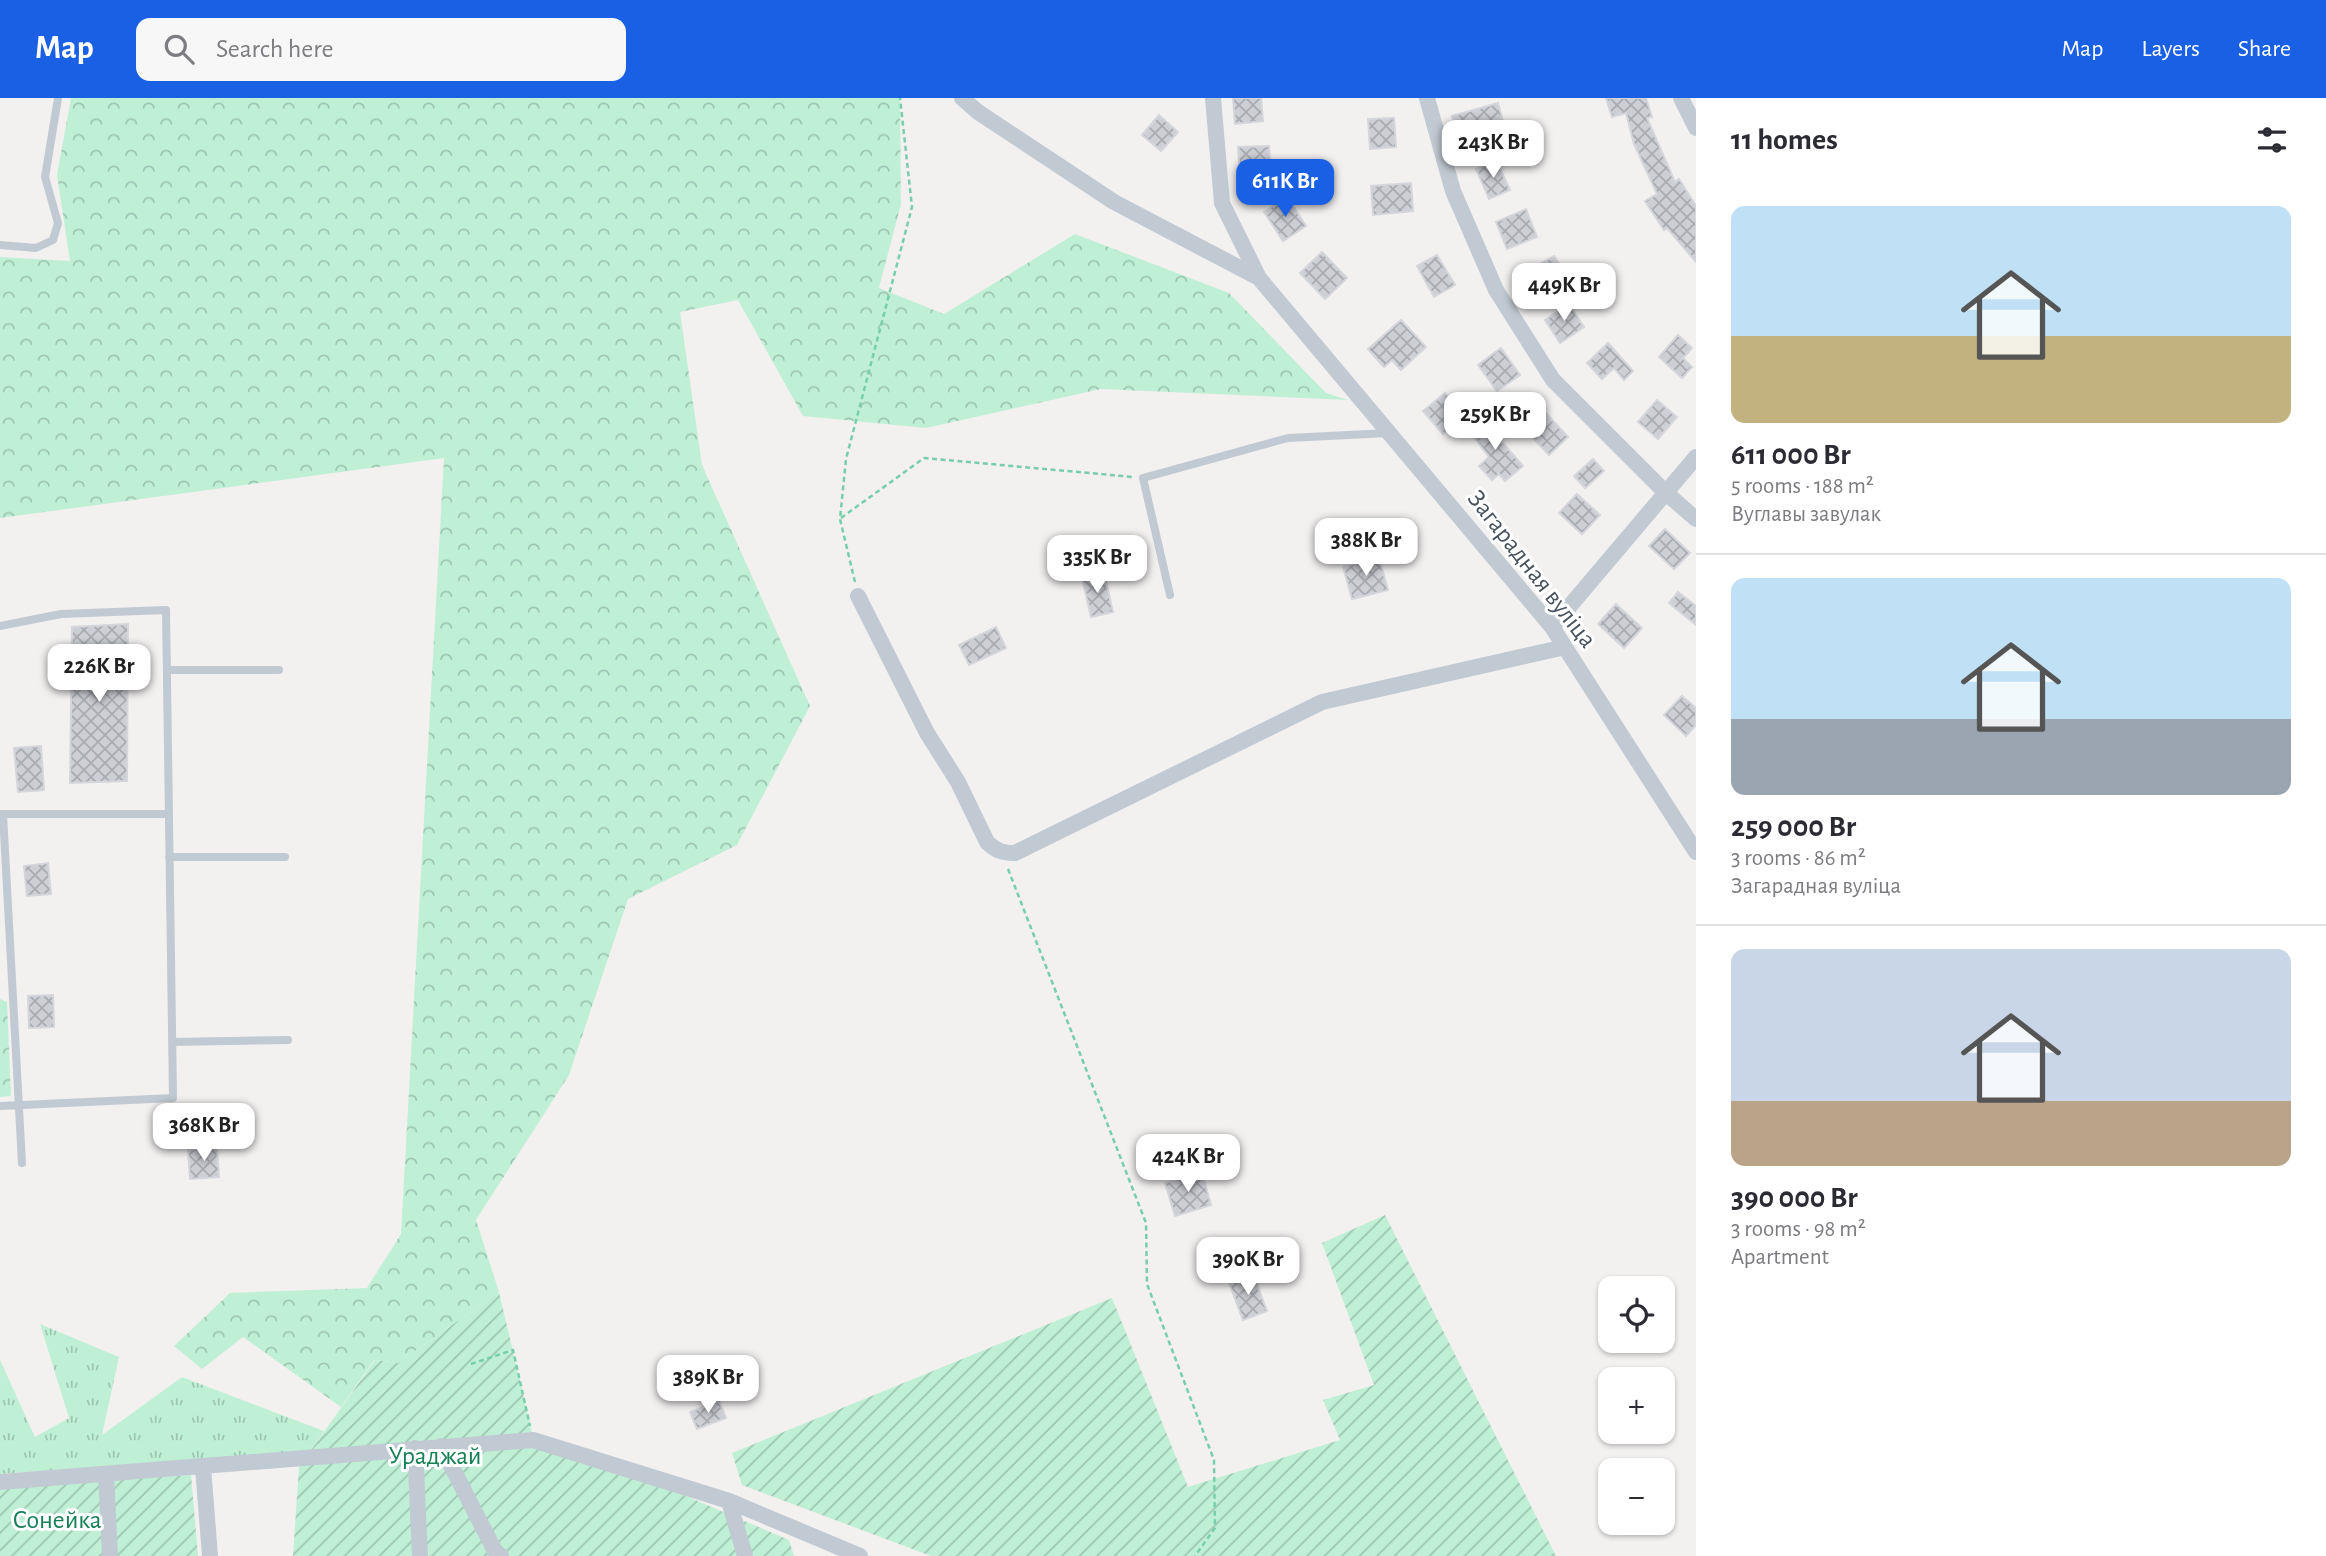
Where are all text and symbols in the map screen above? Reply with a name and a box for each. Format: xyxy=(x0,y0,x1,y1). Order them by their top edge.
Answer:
search box xyxy=(136,18,626,81)
icon: search xyxy=(160,30,198,68)
text: Map xyxy=(35,32,94,65)
text: Search here xyxy=(216,36,334,62)
text: Map xyxy=(2061,37,2103,61)
text: Layers xyxy=(2141,37,2200,61)
text: Share xyxy=(2238,37,2291,61)
pin: 243K Br xyxy=(1428,120,1558,180)
icon: filters xyxy=(2253,121,2291,159)
text: 11 homes xyxy=(1731,125,1838,155)
text: 243K Br xyxy=(1458,131,1528,154)
pin: 611K Br xyxy=(1220,159,1350,219)
text: 611K Br xyxy=(1252,170,1318,193)
icon: home xyxy=(1948,252,2074,378)
pin: 449K Br xyxy=(1499,264,1629,323)
text: 449K Br xyxy=(1528,274,1600,297)
pin: 259K Br xyxy=(1430,392,1560,452)
text: 259K Br xyxy=(1460,403,1530,426)
text: 611 000 Br xyxy=(1731,440,1851,470)
text: 5 rooms · 188 m² xyxy=(1731,475,1874,498)
street label: Загарадная вуліца xyxy=(1463,485,1601,653)
text: Вуглавы завулак xyxy=(1731,503,1881,526)
pin: 388K Br xyxy=(1301,518,1431,578)
text: 388K Br xyxy=(1331,529,1401,552)
pin: 335K Br xyxy=(1032,536,1162,595)
text: 335K Br xyxy=(1063,546,1131,569)
icon: home xyxy=(1948,624,2074,750)
pin: 226K Br xyxy=(34,644,164,704)
text: 226K Br xyxy=(64,655,134,678)
text: 259 000 Br xyxy=(1731,812,1856,842)
text: 3 rooms · 86 m² xyxy=(1731,847,1866,870)
text: Загарадная вуліца xyxy=(1731,875,1901,898)
icon: home xyxy=(1948,995,2074,1121)
pin: 368K Br xyxy=(139,1104,269,1163)
text: 368K Br xyxy=(169,1114,239,1137)
pin: 424K Br xyxy=(1123,1134,1253,1194)
text: 424K Br xyxy=(1152,1145,1224,1168)
text: 390 000 Br xyxy=(1731,1183,1858,1213)
text: 3 rooms · 98 m² xyxy=(1731,1218,1866,1241)
pin: 390K Br xyxy=(1183,1238,1313,1297)
text: Apartment xyxy=(1731,1246,1829,1269)
text: 390K Br xyxy=(1212,1248,1284,1271)
map controls xyxy=(1598,1276,1675,1535)
button: locate xyxy=(1598,1276,1675,1353)
pin: 389K Br xyxy=(643,1356,773,1415)
text: 389K Br xyxy=(673,1366,743,1389)
button: + xyxy=(1598,1367,1675,1444)
park label: Ураджай xyxy=(388,1443,482,1469)
button: − xyxy=(1598,1458,1675,1535)
park label: Сонейка xyxy=(12,1507,102,1533)

